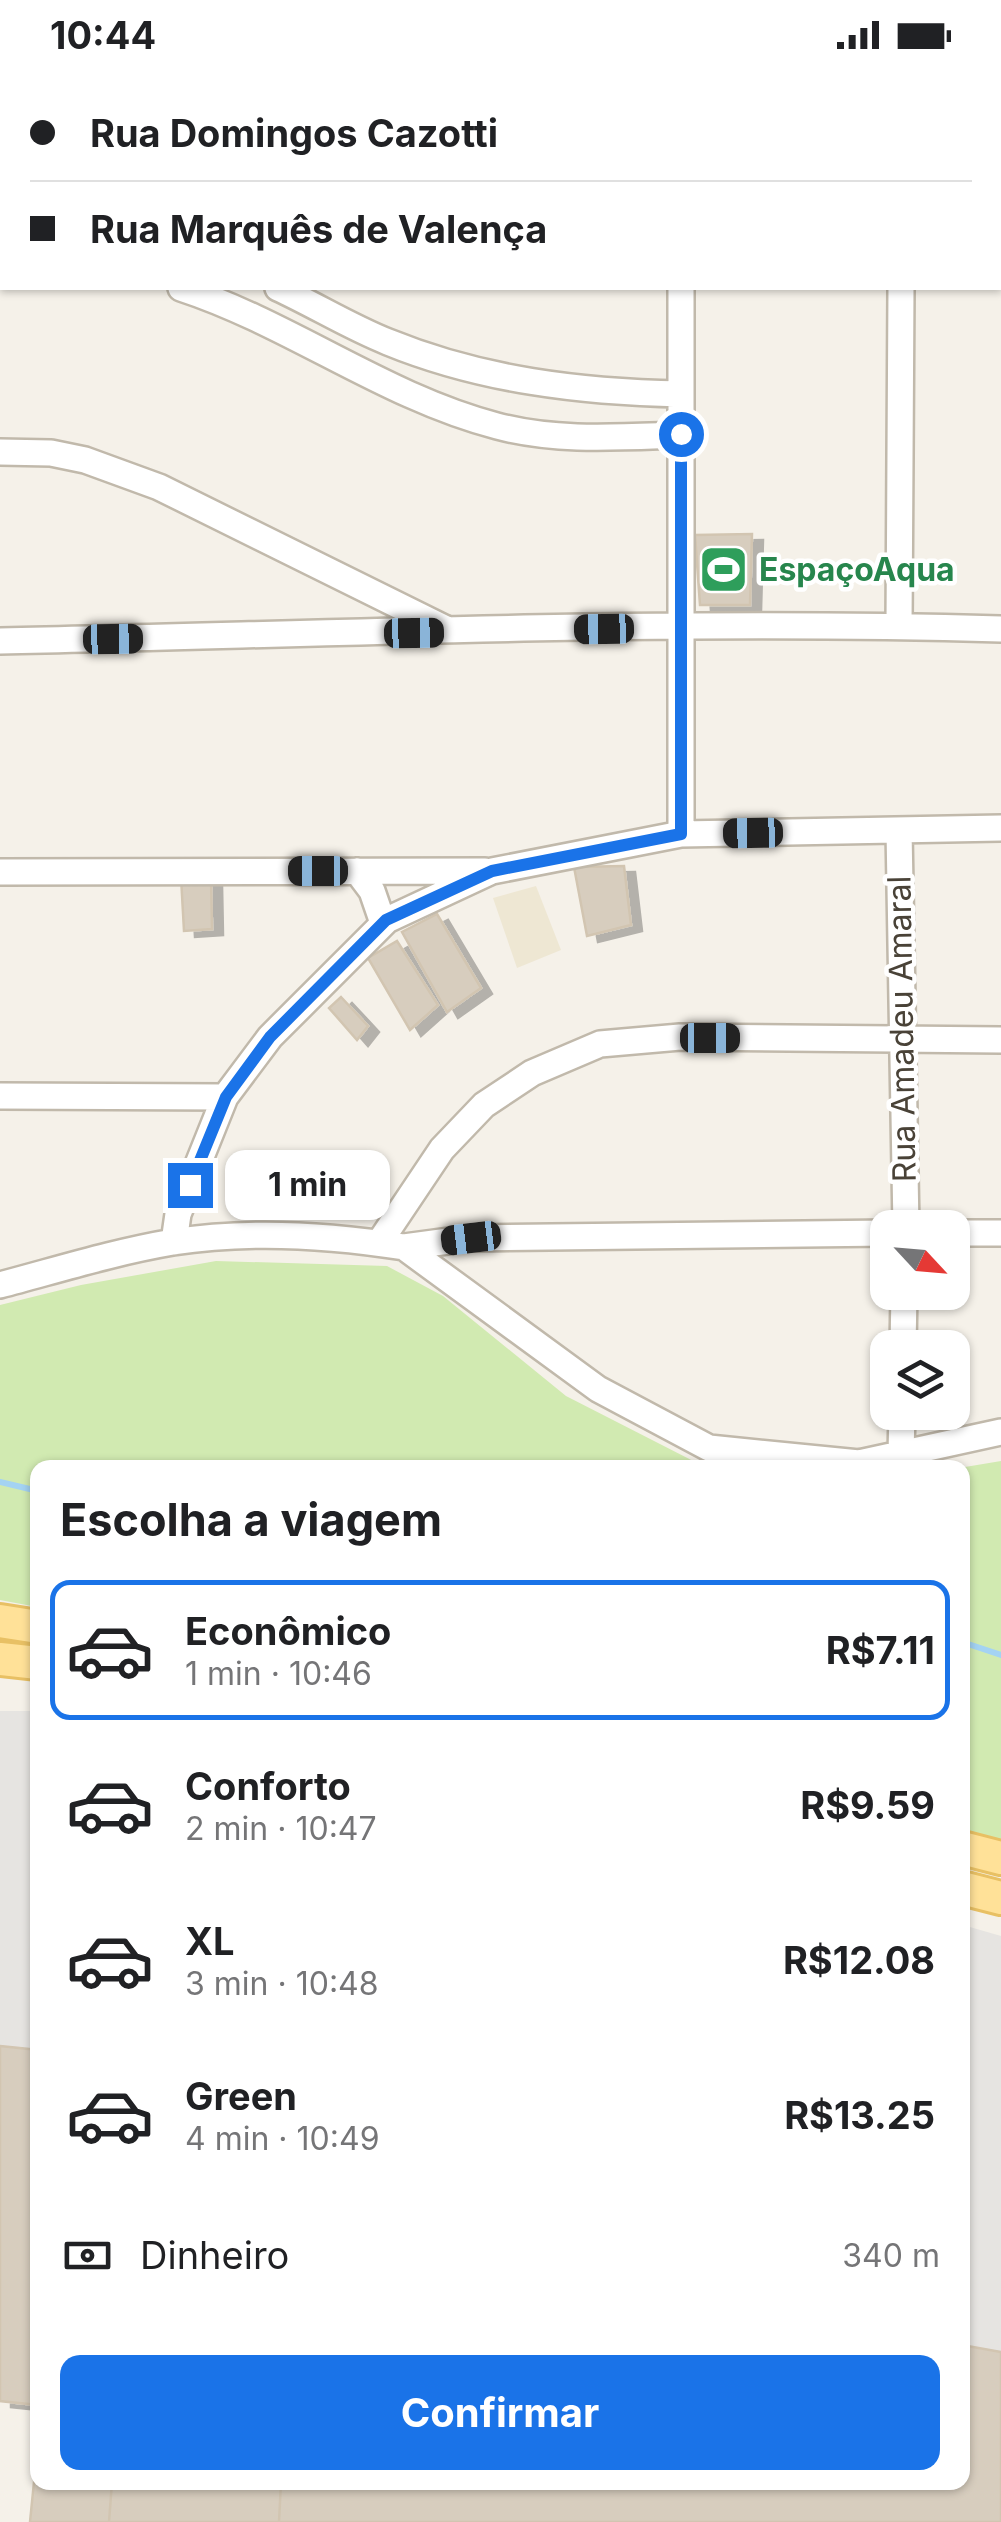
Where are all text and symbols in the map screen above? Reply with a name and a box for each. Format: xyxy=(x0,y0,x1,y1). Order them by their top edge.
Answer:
text: 10:44 xyxy=(50,12,156,58)
text: Rua Domingos Cazotti xyxy=(90,110,498,156)
text: Rua Marquês de Valença xyxy=(90,206,547,252)
route start xyxy=(659,412,704,457)
sports icon: EspaçoAqua xyxy=(698,544,750,596)
place label: EspaçoAqua xyxy=(759,550,955,589)
car xyxy=(574,613,634,645)
car xyxy=(384,617,444,649)
car xyxy=(83,623,143,655)
car xyxy=(723,817,783,849)
car xyxy=(288,856,348,886)
street label: Rua Amadeu Amaral xyxy=(879,875,924,1183)
car xyxy=(680,1023,740,1053)
callout: 1 min xyxy=(225,1150,390,1220)
route end xyxy=(168,1163,213,1208)
text: 1 min xyxy=(268,1165,347,1204)
north arrow xyxy=(870,1210,970,1310)
map controls xyxy=(870,1210,970,1430)
car xyxy=(439,1219,503,1257)
button: layers xyxy=(870,1330,970,1430)
text: Escolha a viagem xyxy=(60,1492,442,1547)
icon: car xyxy=(65,1605,155,1695)
text: Econômico xyxy=(185,1608,391,1654)
text: R$7.11 xyxy=(826,1627,935,1673)
text: 1 min · 10:46 xyxy=(185,1654,372,1693)
icon: car xyxy=(65,1760,155,1850)
text: Conforto xyxy=(185,1763,351,1809)
text: R$9.59 xyxy=(800,1782,935,1828)
text: 2 min · 10:47 xyxy=(185,1809,377,1848)
icon: car xyxy=(65,1915,155,2005)
text: XL xyxy=(185,1918,235,1964)
text: R$12.08 xyxy=(783,1937,935,1983)
text: 3 min · 10:48 xyxy=(185,1964,379,2003)
icon: car xyxy=(65,2070,155,2160)
text: Green xyxy=(185,2073,297,2119)
text: R$13.25 xyxy=(784,2092,935,2138)
text: 4 min · 10:49 xyxy=(185,2119,380,2158)
icon: cash xyxy=(60,2228,115,2283)
text: Dinheiro xyxy=(140,2232,289,2278)
text: 340 m xyxy=(842,2236,940,2275)
button: Confirmar xyxy=(60,2355,940,2470)

